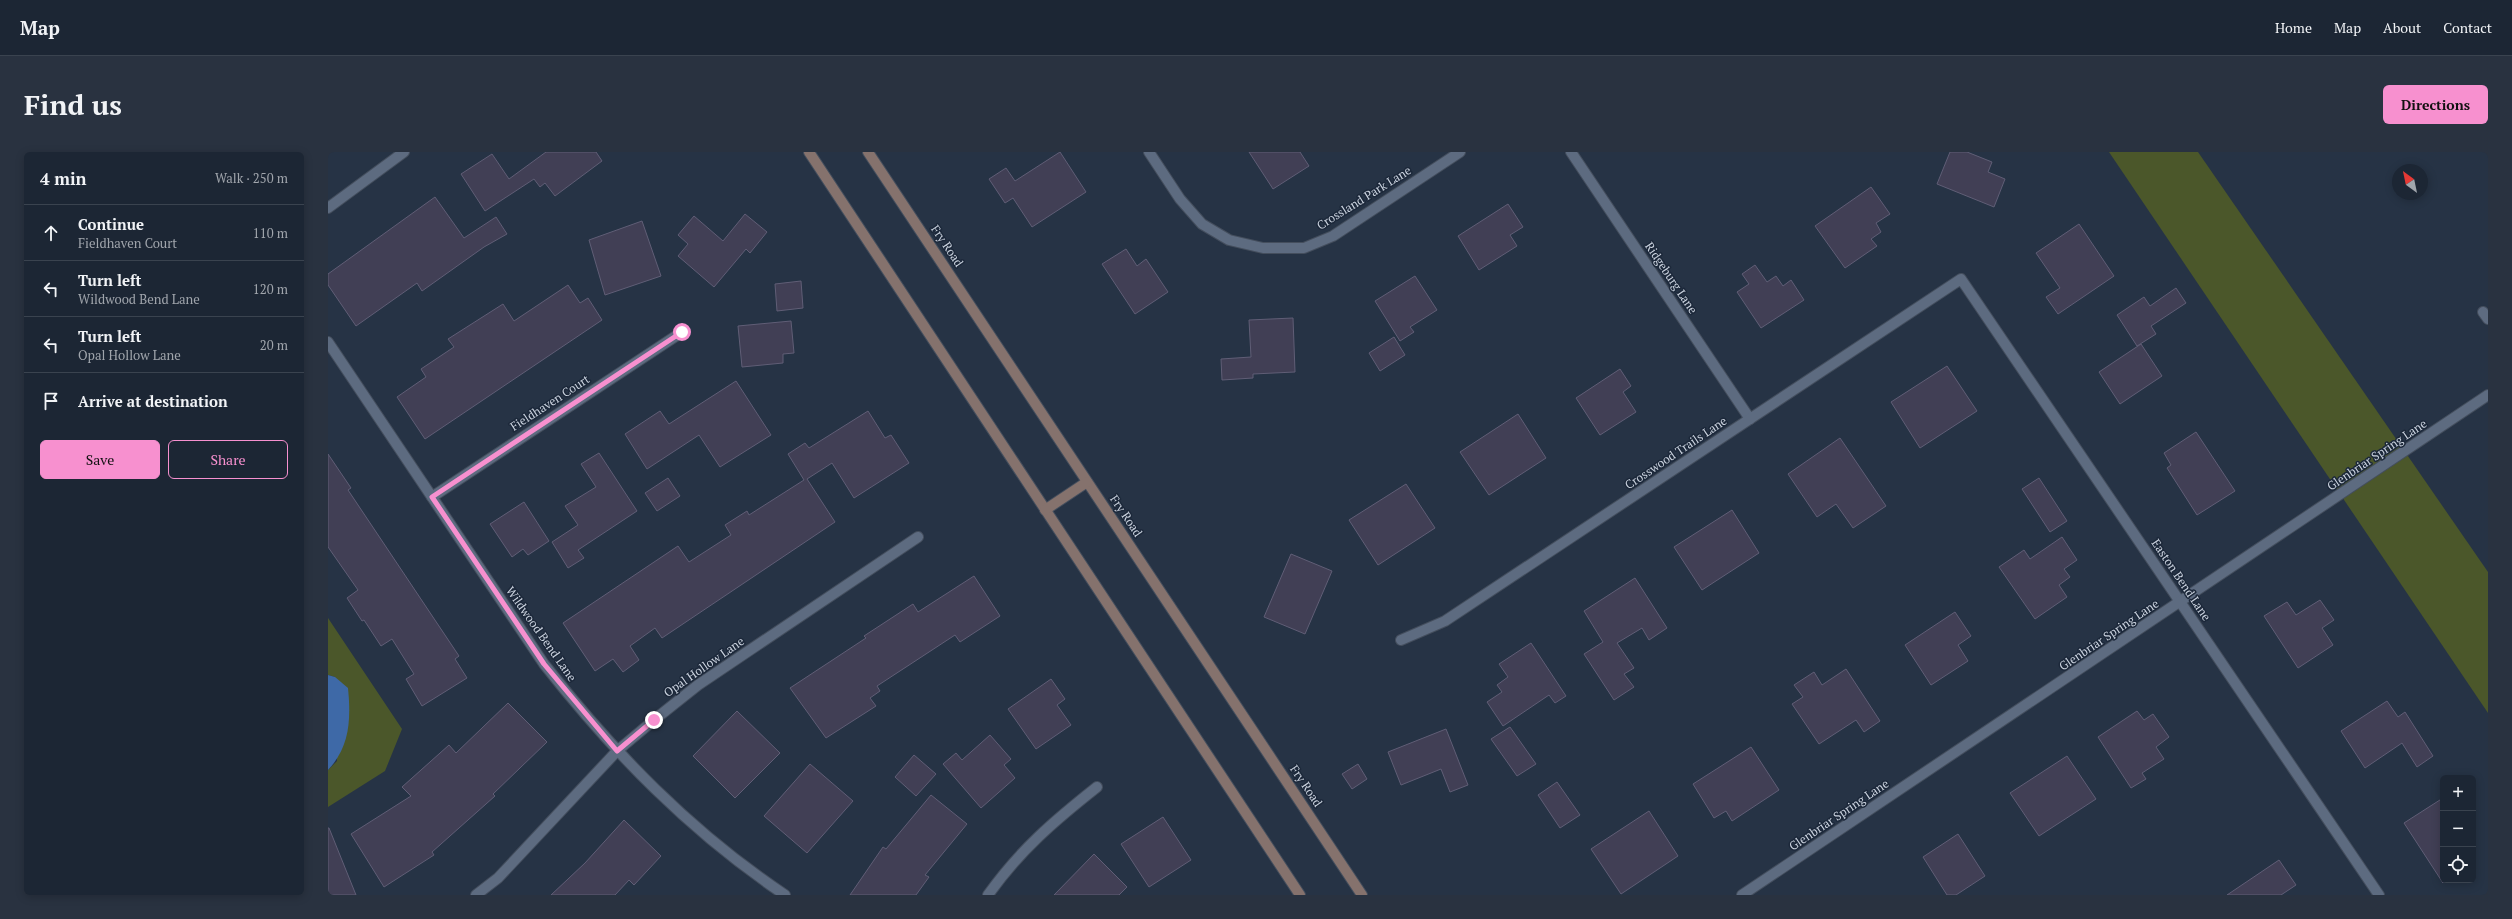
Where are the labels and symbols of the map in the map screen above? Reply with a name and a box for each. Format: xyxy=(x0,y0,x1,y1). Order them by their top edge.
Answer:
street label: Crossland Park Lane xyxy=(1314,162,1414,233)
north arrow xyxy=(2392,164,2428,200)
street label: Fry Road xyxy=(928,222,967,270)
street label: Ridgeburg Lane xyxy=(1642,239,1701,316)
route start xyxy=(673,323,691,341)
street label: Fieldhaven Court xyxy=(507,371,593,434)
street label: Crosswood Trails Lane xyxy=(1622,413,1730,492)
street label: Glenbriar Spring Lane xyxy=(2324,416,2429,494)
street label: Fry Road xyxy=(1107,492,1146,540)
street label: Easton Bend Lane xyxy=(2149,536,2214,623)
street label: Wildwood Bend Lane xyxy=(503,583,580,684)
street label: Glenbriar Spring Lane xyxy=(2056,596,2161,674)
street label: Opal Hollow Lane xyxy=(661,633,747,700)
route end xyxy=(645,711,663,729)
street label: Fry Road xyxy=(1287,762,1326,810)
street label: Glenbriar Spring Lane xyxy=(1786,776,1891,854)

